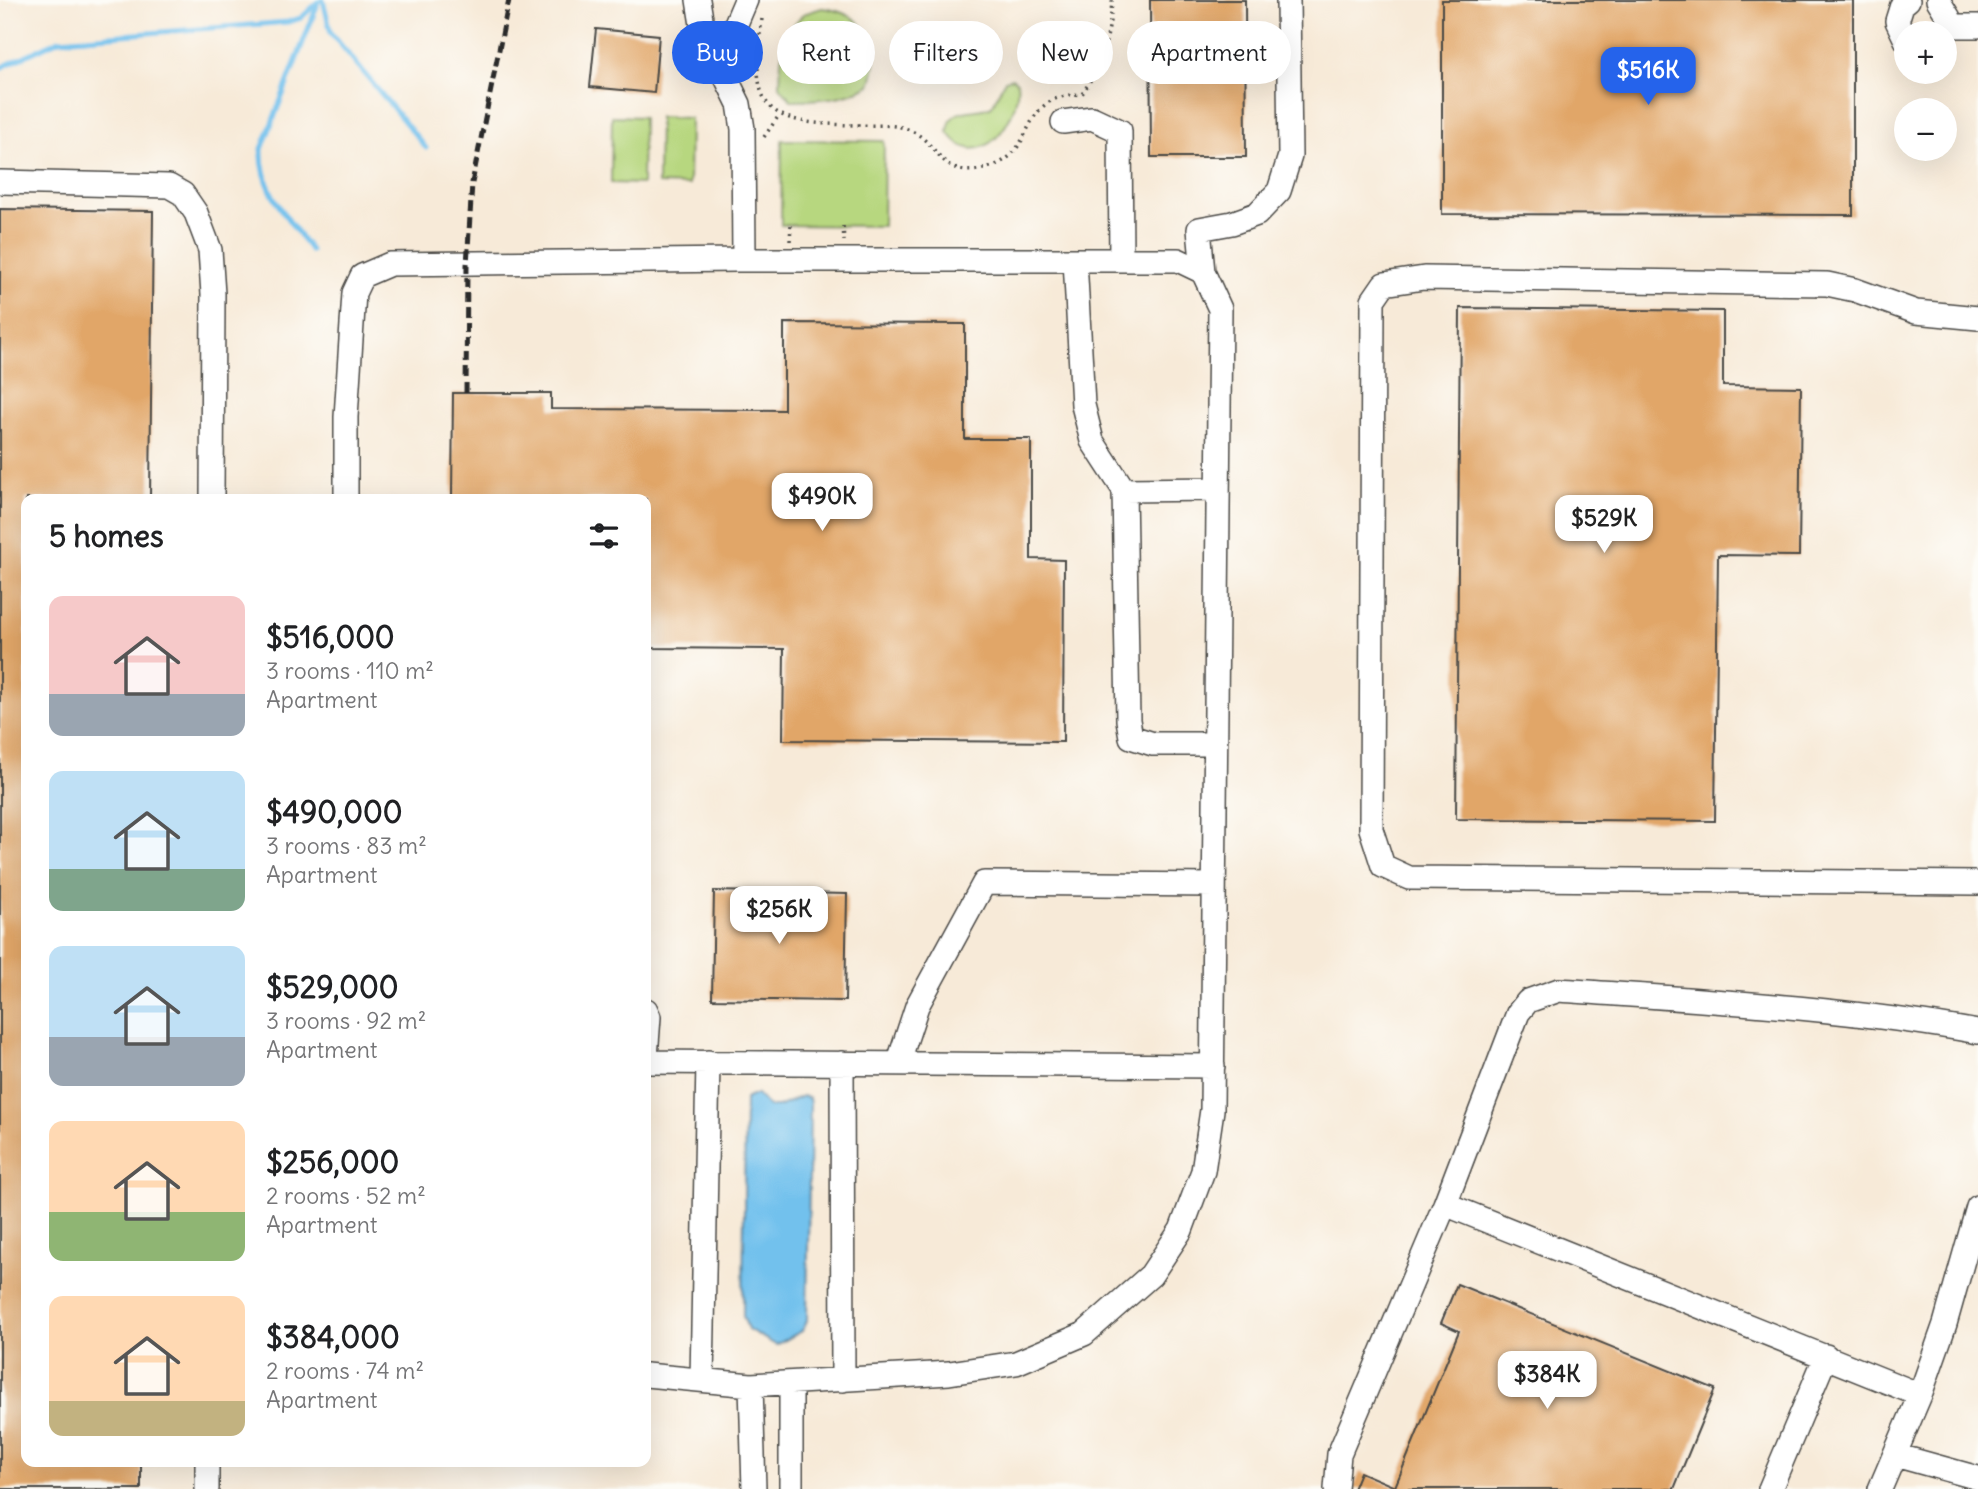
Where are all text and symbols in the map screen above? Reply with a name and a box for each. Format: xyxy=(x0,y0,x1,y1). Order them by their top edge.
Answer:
chip: Buy xyxy=(672,21,763,84)
chip: Rent xyxy=(777,21,875,84)
chip: Filters xyxy=(889,21,1003,84)
chip: New xyxy=(1017,21,1113,84)
chip: Apartment xyxy=(1127,21,1291,84)
map controls xyxy=(1894,21,1957,161)
button: + xyxy=(1894,21,1957,84)
pin: $516K xyxy=(1599,48,1697,107)
text: $516K xyxy=(1617,55,1679,84)
button: − xyxy=(1894,98,1957,161)
pin: $490K xyxy=(773,474,871,533)
text: $490K xyxy=(788,481,856,510)
pin: $529K xyxy=(1555,496,1653,555)
text: $529K xyxy=(1571,503,1637,532)
text: 5 homes xyxy=(49,517,164,555)
icon: filters xyxy=(585,517,623,555)
text: $516,000 xyxy=(266,618,395,656)
icon: home xyxy=(105,624,189,708)
text: 3 rooms · 110 m² xyxy=(266,656,434,685)
text: Apartment xyxy=(266,685,378,714)
text: $490,000 xyxy=(266,793,402,831)
icon: home xyxy=(105,799,189,883)
text: 3 rooms · 83 m² xyxy=(266,831,427,860)
text: Apartment xyxy=(266,860,378,889)
pin: $256K xyxy=(730,886,828,946)
text: $256K xyxy=(746,894,812,923)
text: $529,000 xyxy=(266,968,398,1006)
icon: home xyxy=(105,974,189,1058)
text: 3 rooms · 92 m² xyxy=(266,1006,426,1035)
text: Apartment xyxy=(266,1035,378,1064)
text: $256,000 xyxy=(266,1143,399,1181)
icon: home xyxy=(105,1149,189,1233)
text: 2 rooms · 52 m² xyxy=(266,1181,426,1210)
text: Apartment xyxy=(266,1210,378,1239)
text: $384,000 xyxy=(266,1318,400,1356)
icon: home xyxy=(105,1324,189,1408)
pin: $384K xyxy=(1498,1352,1596,1411)
text: 2 rooms · 74 m² xyxy=(266,1356,424,1385)
text: $384K xyxy=(1514,1359,1580,1388)
text: Apartment xyxy=(266,1385,378,1414)

